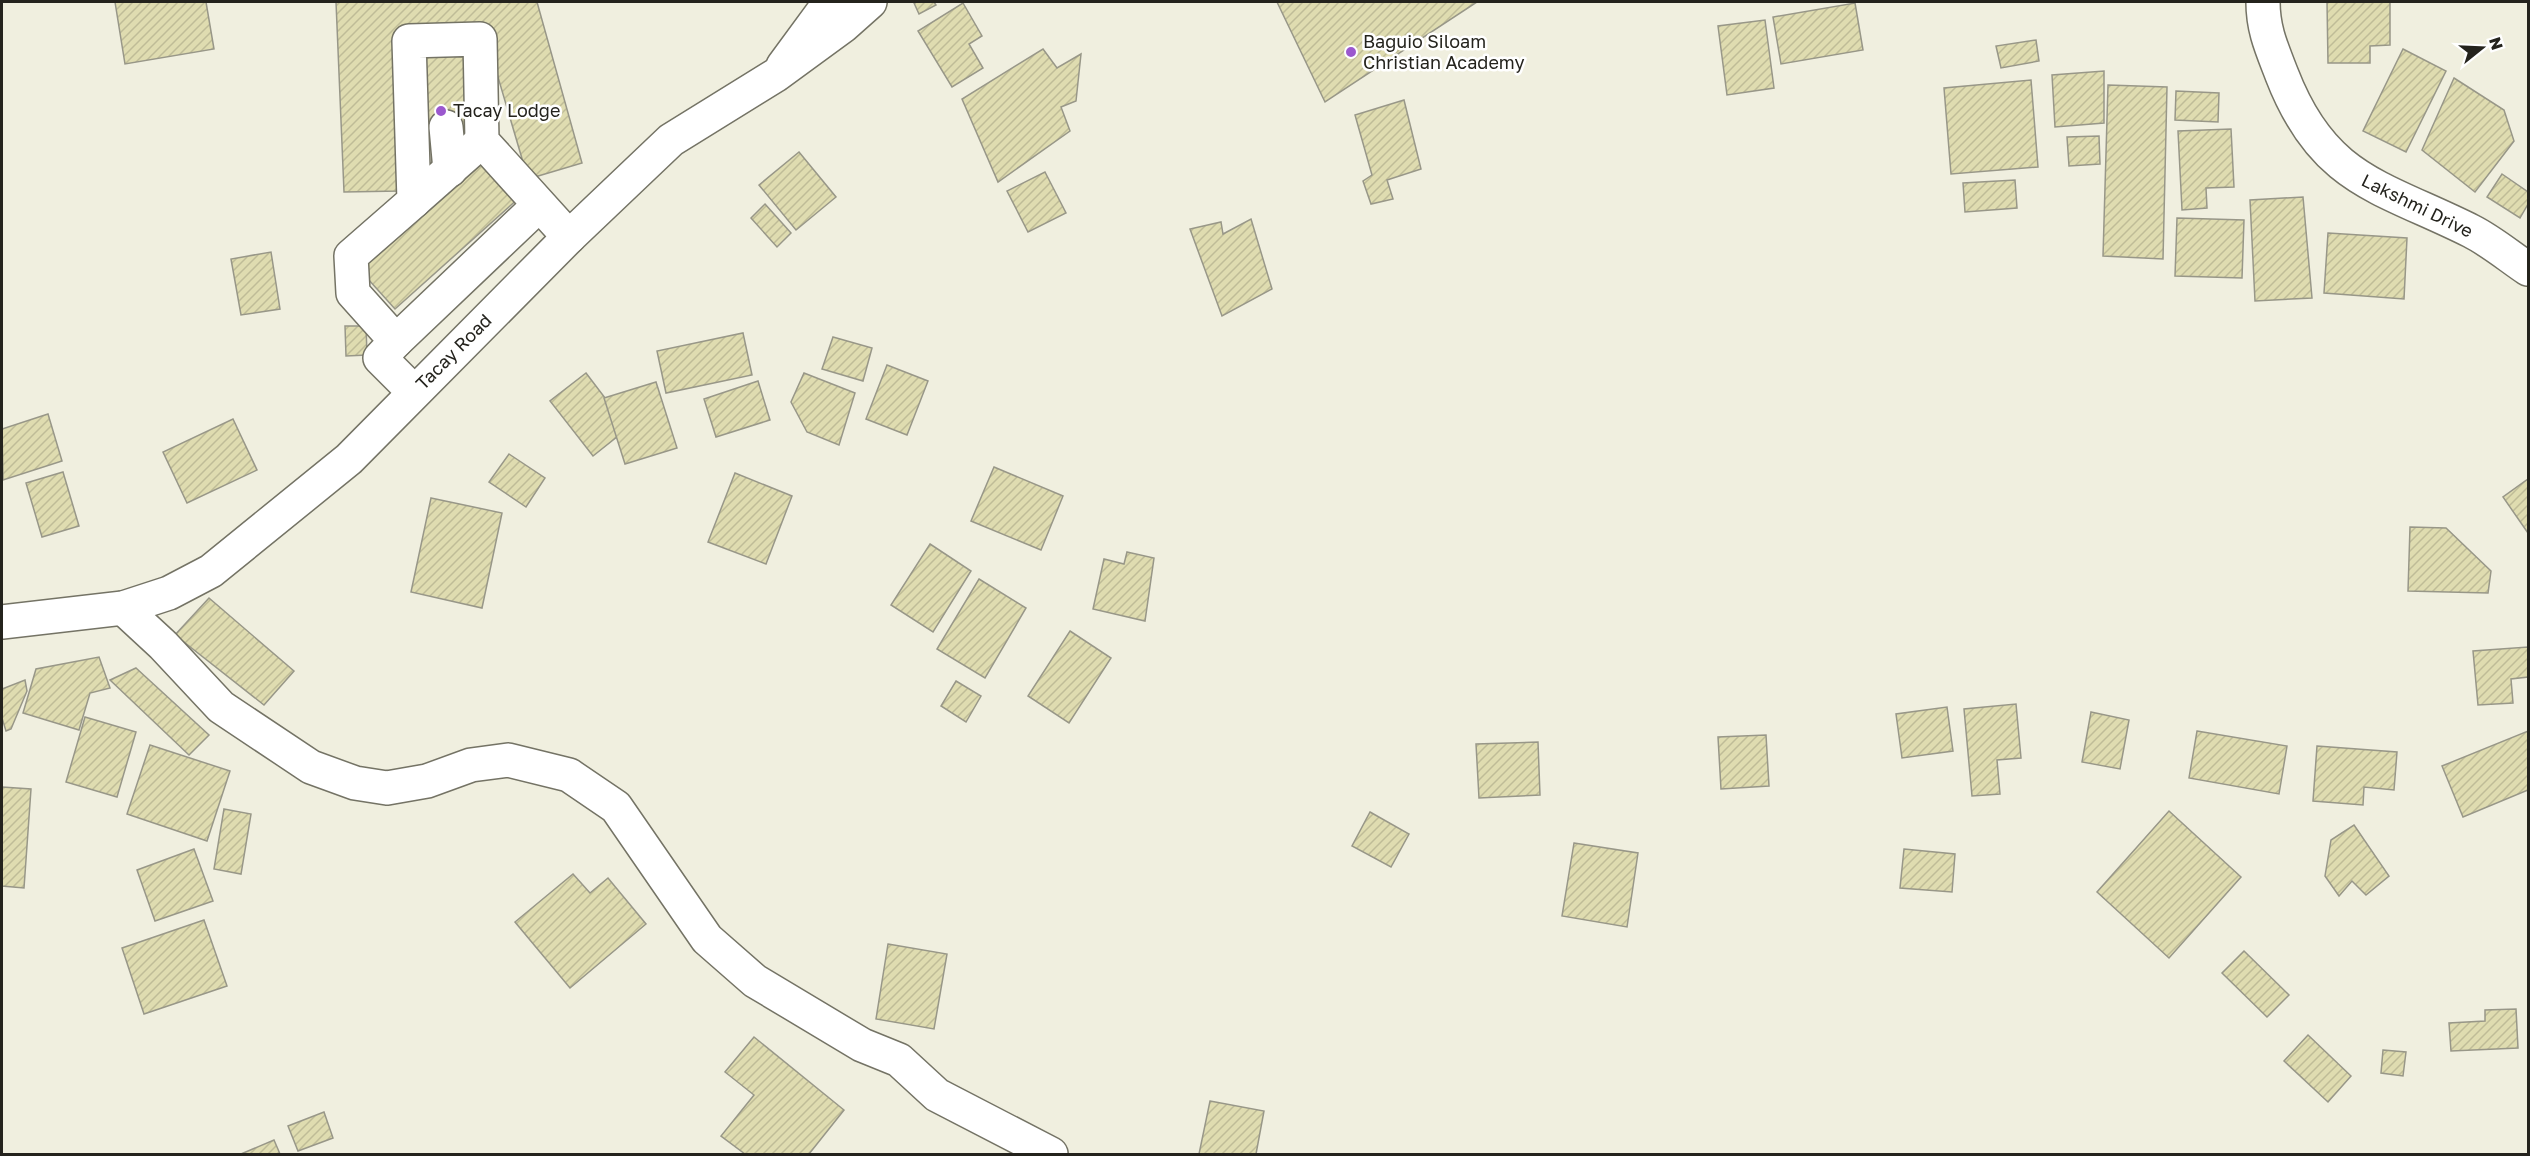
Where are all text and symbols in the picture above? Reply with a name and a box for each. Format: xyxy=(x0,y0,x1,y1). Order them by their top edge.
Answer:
north arrow xyxy=(2452,18,2512,78)
place label: Baguio Siloam Christian Academy xyxy=(1363,30,1524,73)
text: N xyxy=(2485,34,2508,52)
marker: Baguio Siloam Christian Academy xyxy=(1344,45,1358,59)
place label: Tacay Lodge xyxy=(453,99,560,121)
marker: Tacay Lodge xyxy=(434,104,448,118)
street label: Lakshmi Drive xyxy=(2358,169,2477,242)
street label: Tacay Road xyxy=(411,309,496,394)

